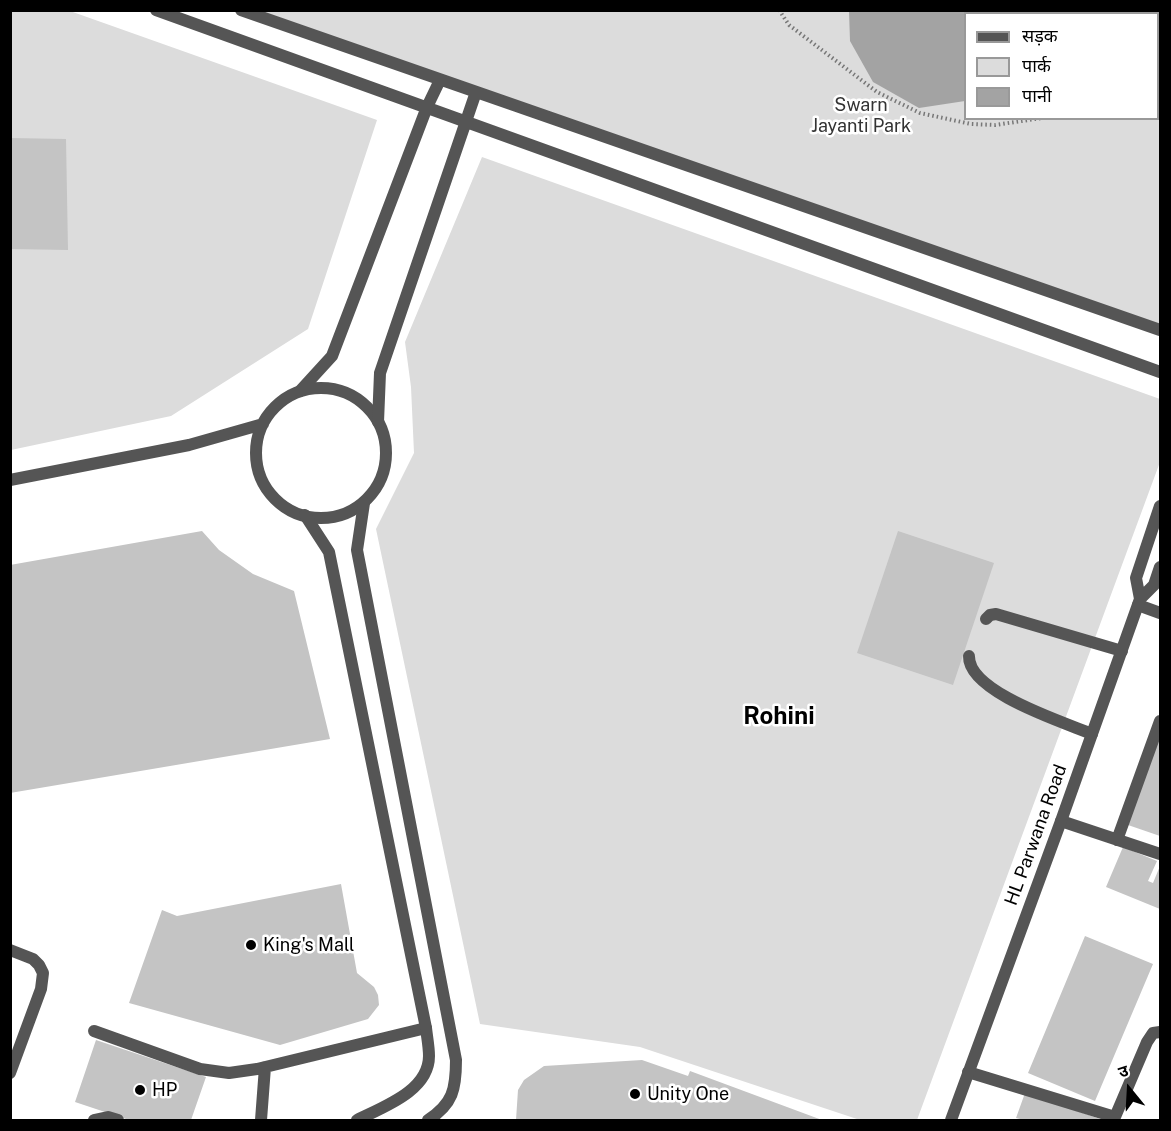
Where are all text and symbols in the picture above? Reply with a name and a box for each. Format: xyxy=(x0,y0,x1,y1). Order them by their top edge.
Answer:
legend xyxy=(964,12,1159,120)
text: सड़क xyxy=(1022,25,1058,46)
text: पार्क xyxy=(1022,55,1051,76)
text: पानी xyxy=(1022,85,1052,106)
park label: Swarn Jayanti Park xyxy=(811,94,911,136)
district label: Rohini xyxy=(743,703,815,731)
street label: HL Parwana Road xyxy=(1001,762,1071,908)
place label: King's Mall xyxy=(263,934,355,956)
marker: King's Mall xyxy=(244,938,258,952)
north arrow xyxy=(1099,1059,1159,1119)
text: उ xyxy=(1116,1061,1131,1082)
place label: HP xyxy=(152,1079,177,1101)
marker: HP xyxy=(133,1083,147,1097)
place label: Unity One xyxy=(647,1083,729,1105)
marker: Unity One xyxy=(628,1087,642,1101)

